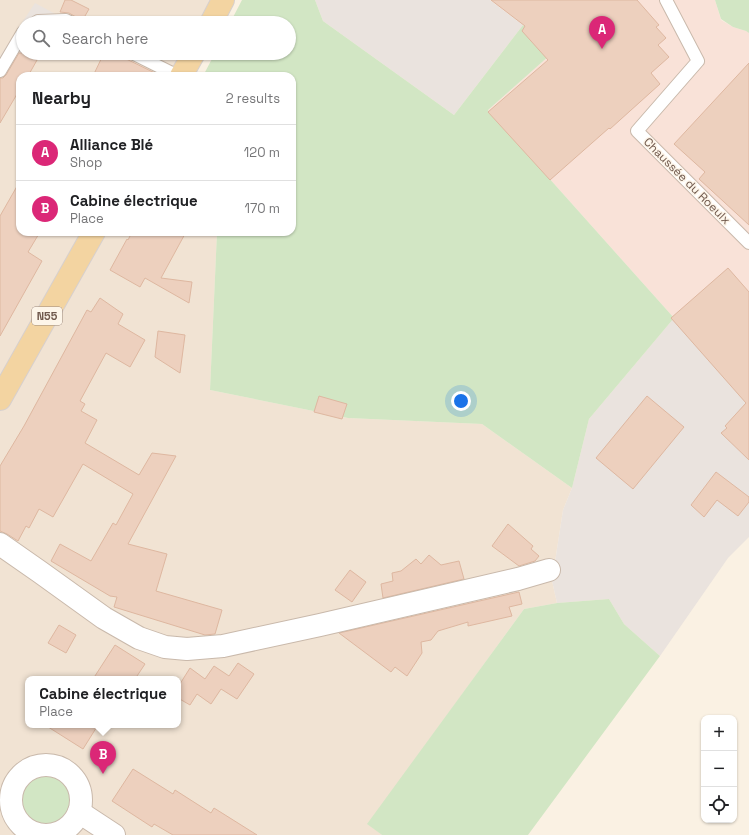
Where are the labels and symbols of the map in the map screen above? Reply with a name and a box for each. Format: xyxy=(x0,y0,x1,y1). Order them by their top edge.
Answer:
pin: A xyxy=(589,16,615,49)
street label: Chaussée du Roeulx xyxy=(640,134,734,228)
road number: N55 xyxy=(32,307,62,325)
your location xyxy=(451,391,471,411)
pin: B xyxy=(90,741,116,774)

